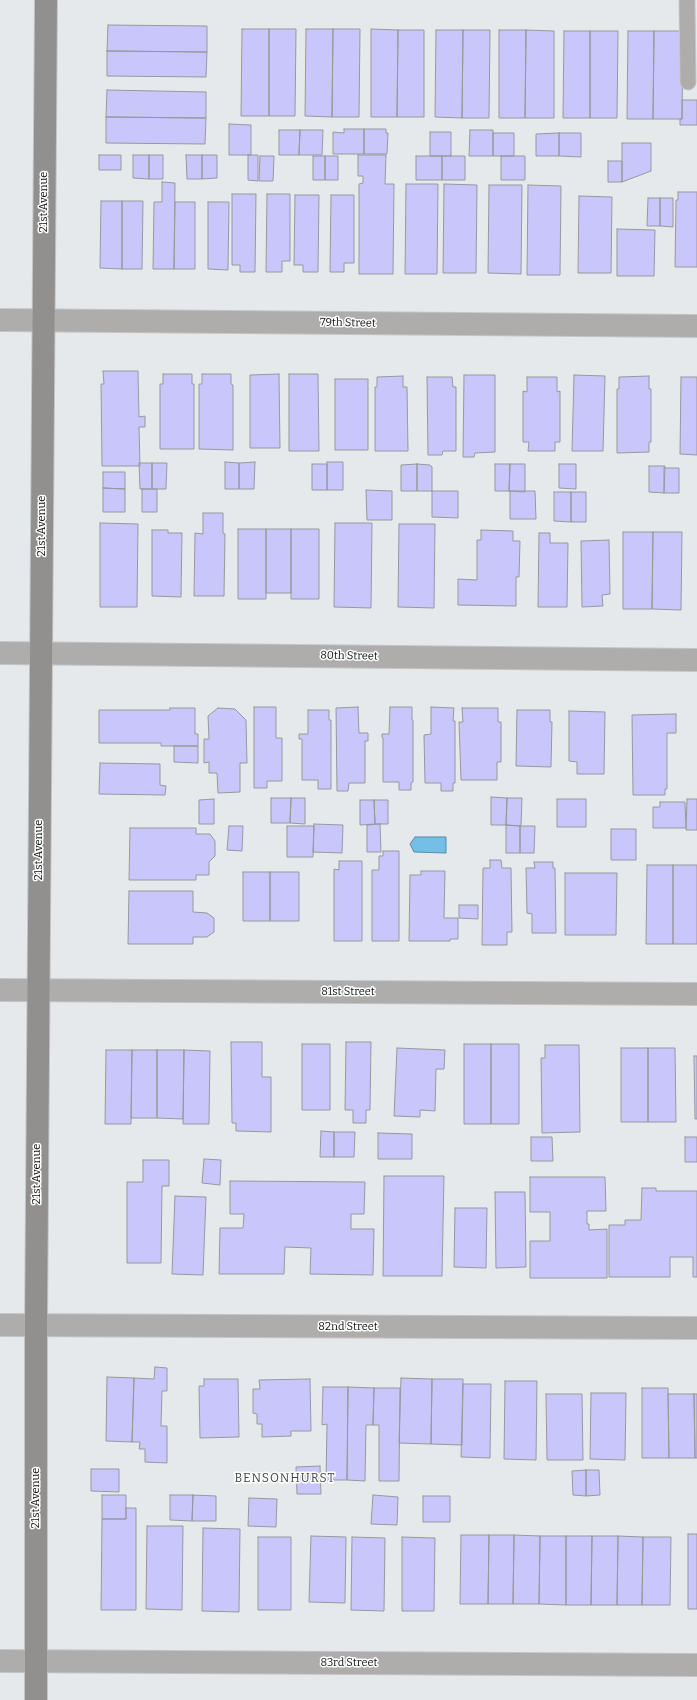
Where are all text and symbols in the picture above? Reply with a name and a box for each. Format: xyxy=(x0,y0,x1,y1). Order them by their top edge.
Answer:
street label: 21st Avenue xyxy=(37,172,51,232)
street label: 79th Street xyxy=(320,316,376,330)
street label: 21st Avenue xyxy=(35,496,49,556)
street label: 80th Street xyxy=(320,649,378,663)
street label: 21st Avenue xyxy=(32,820,46,880)
street label: 81st Street xyxy=(321,985,375,999)
street label: 21st Avenue xyxy=(30,1144,44,1204)
street label: 82nd Street xyxy=(318,1320,378,1334)
street label: 21st Avenue xyxy=(29,1468,43,1528)
district label: BENSONHURST xyxy=(235,1472,335,1486)
street label: 83rd Street xyxy=(321,1656,377,1670)

